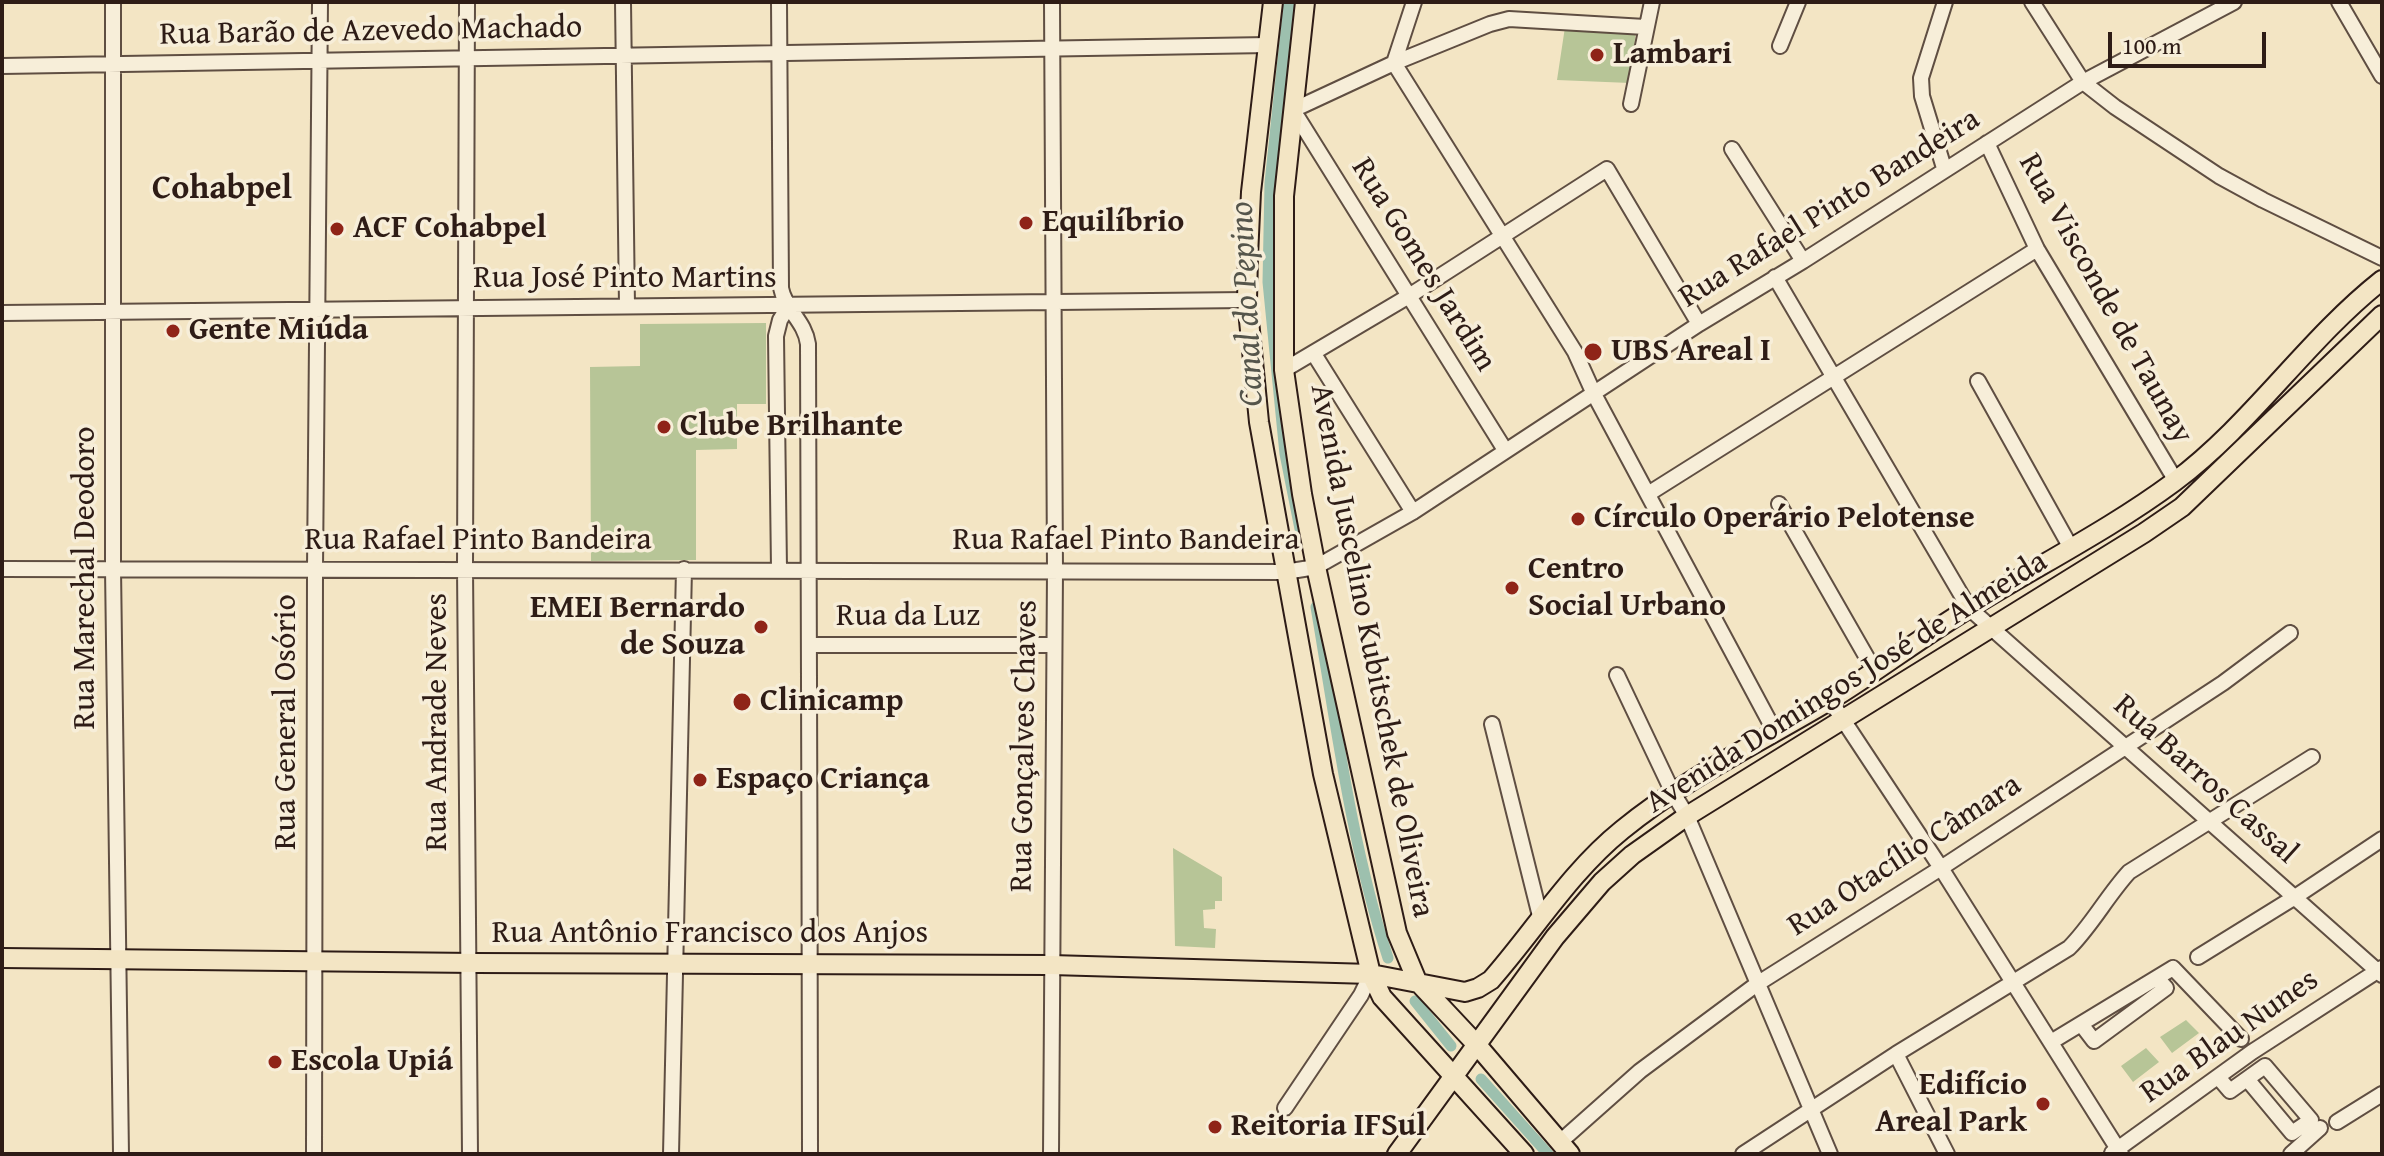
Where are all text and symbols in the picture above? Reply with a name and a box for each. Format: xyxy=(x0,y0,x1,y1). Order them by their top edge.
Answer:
street label: Rua Barão de Azevedo Machado xyxy=(159,9,583,55)
scale bar xyxy=(2112,16,2270,66)
text: 100 m xyxy=(2122,28,2182,63)
place label: Lambari xyxy=(1613,36,1732,74)
marker: Lambari xyxy=(1588,46,1606,64)
street label: Rua Rafael Pinto Bandeira xyxy=(1673,101,1987,317)
street label: Rua Visconde de Taunay xyxy=(2009,147,2201,451)
street label: Rua Gomes Jardim xyxy=(1342,151,1504,379)
district label: Cohabpel xyxy=(152,169,292,209)
water label: Canal do Pepino xyxy=(1222,200,1274,408)
place label: Equilíbrio xyxy=(1042,204,1184,242)
place label: ACF Cohabpel xyxy=(353,210,546,248)
marker: Equilíbrio xyxy=(1017,214,1035,232)
marker: ACF Cohabpel xyxy=(328,220,346,238)
street label: Rua José Pinto Martins xyxy=(473,260,777,298)
place label: Gente Miúda xyxy=(189,312,368,350)
marker: Gente Miúda xyxy=(164,322,182,340)
place label: UBS Areal I xyxy=(1611,333,1771,371)
marker: UBS Areal I xyxy=(1582,341,1604,363)
street label: Avenida Juscelino Kubitschek de Oliveira xyxy=(1300,381,1442,921)
place label: Clube Brilhante xyxy=(680,408,903,446)
marker: Clube Brilhante xyxy=(655,418,673,436)
street label: Rua Marechal Deodoro xyxy=(67,426,105,730)
place label: Círculo Operário Pelotense xyxy=(1594,500,1975,538)
marker: Círculo Operário Pelotense xyxy=(1569,510,1587,528)
street label: Rua Rafael Pinto Bandeira xyxy=(304,522,652,560)
street label: Rua Rafael Pinto Bandeira xyxy=(952,522,1300,560)
street label: Avenida Domingos José de Almeida xyxy=(1639,543,2055,823)
place label: Centro Social Urbano xyxy=(1528,551,1726,626)
marker: Centro Social Urbano xyxy=(1503,579,1521,597)
place label: EMEI Bernardo de Souza xyxy=(530,590,745,665)
street label: Rua Andrade Neves xyxy=(419,593,457,851)
street label: Rua General Osório xyxy=(268,594,306,850)
street label: Rua da Luz xyxy=(836,598,980,636)
street label: Rua Gonçalves Chaves xyxy=(1003,600,1047,892)
marker: EMEI Bernardo de Souza xyxy=(752,618,770,636)
place label: Clinicamp xyxy=(760,683,904,721)
street label: Rua Barros Cassal xyxy=(2105,687,2305,873)
marker: Clinicamp xyxy=(731,691,753,713)
place label: Espaço Criança xyxy=(716,761,930,799)
street label: Rua Otacílio Câmara xyxy=(1781,766,2029,946)
marker: Espaço Criança xyxy=(691,771,709,789)
street label: Rua Antônio Francisco dos Anjos xyxy=(492,915,928,953)
street label: Rua Blau Nunes xyxy=(2134,961,2326,1113)
place label: Escola Upiá xyxy=(291,1043,453,1081)
marker: Escola Upiá xyxy=(266,1053,284,1071)
place label: Edifício Areal Park xyxy=(1875,1067,2027,1142)
marker: Edifício Areal Park xyxy=(2034,1095,2052,1113)
place label: Reitoria IFSul xyxy=(1231,1108,1426,1146)
marker: Reitoria IFSul xyxy=(1206,1118,1224,1136)

